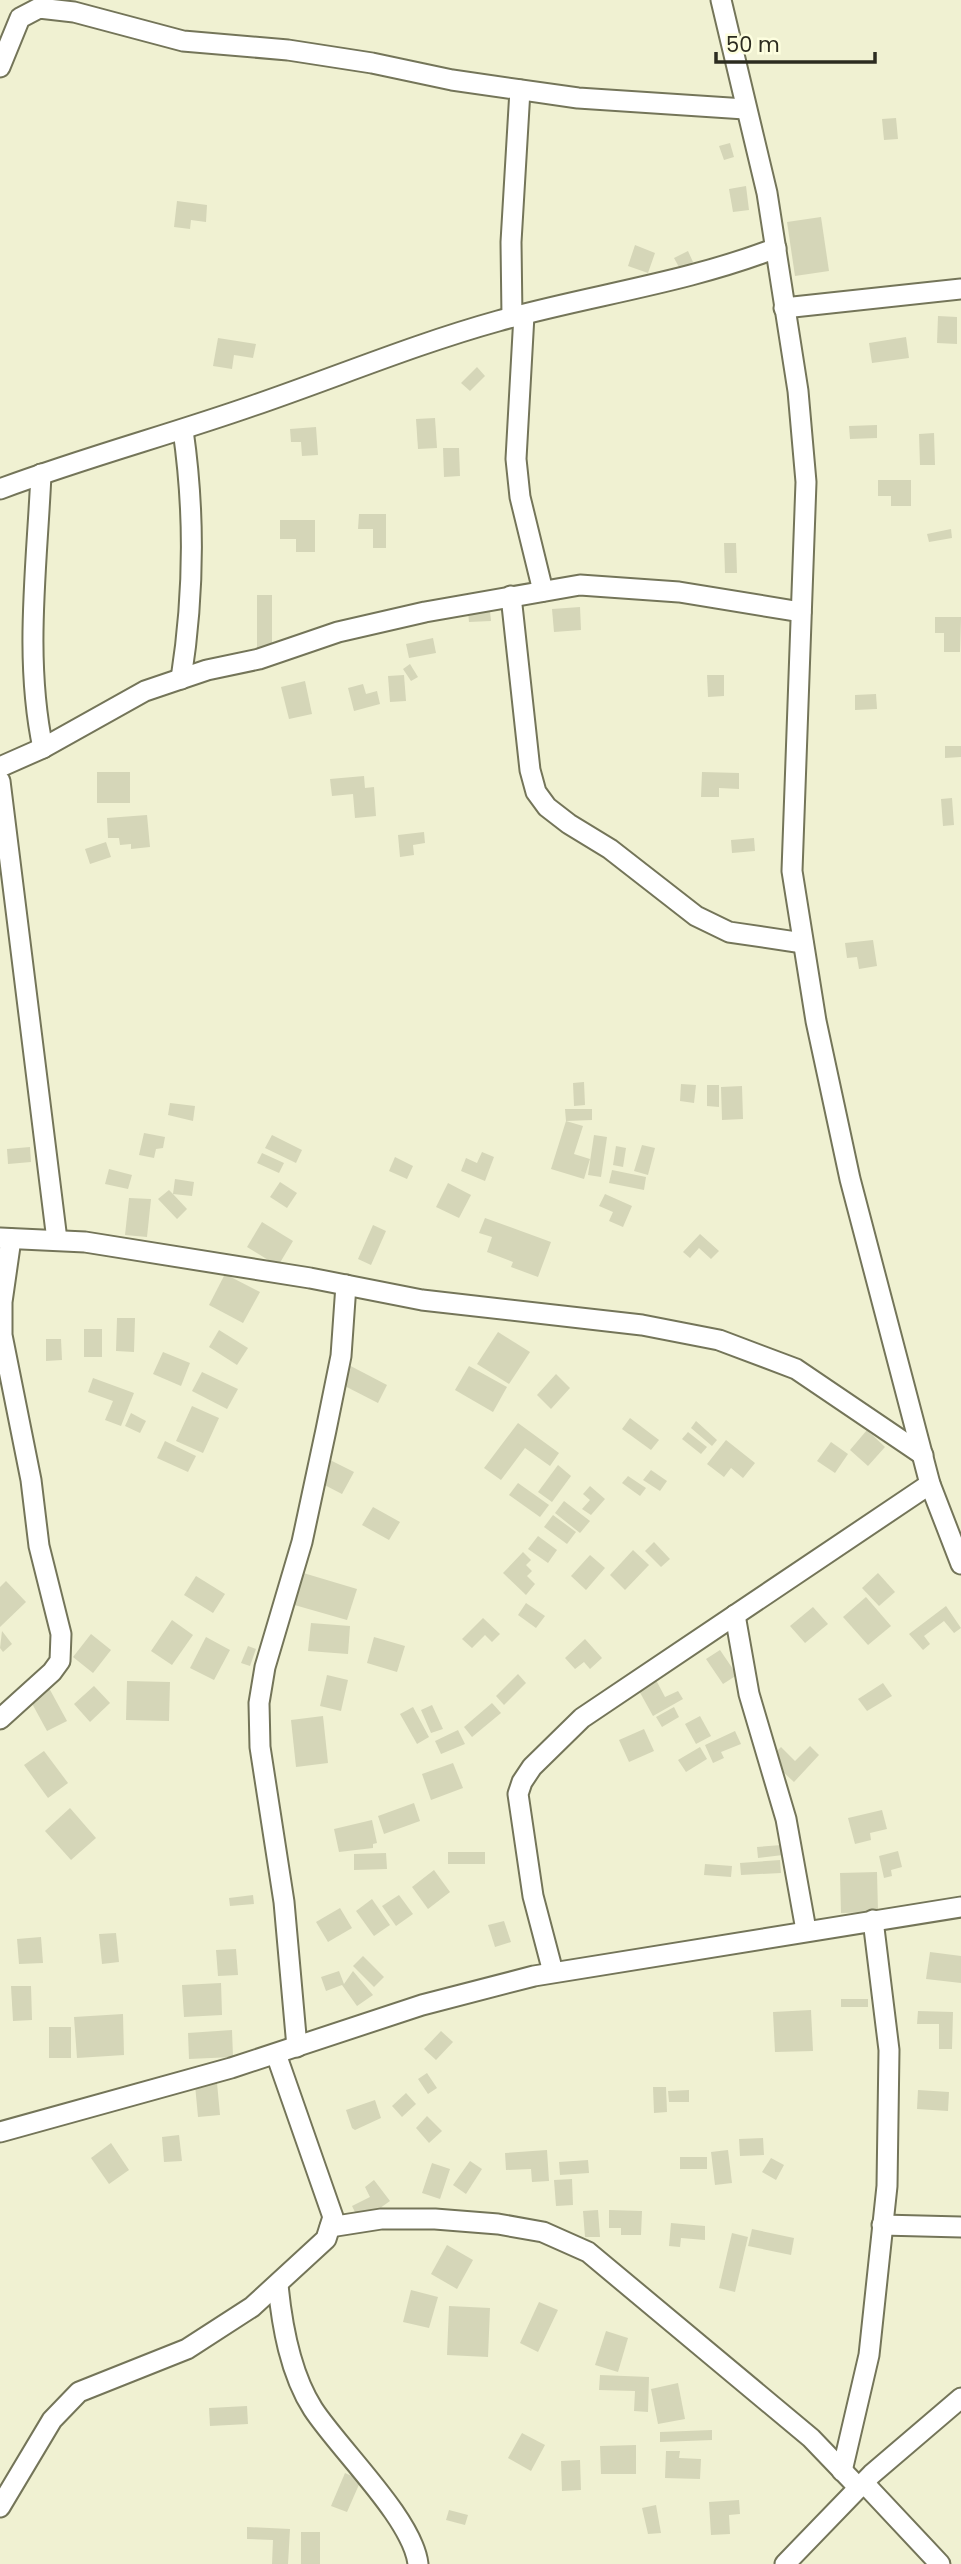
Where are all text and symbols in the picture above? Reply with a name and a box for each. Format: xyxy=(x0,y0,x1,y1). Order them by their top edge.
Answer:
scale bar xyxy=(716,21,875,65)
text: 50 m xyxy=(726,30,780,59)

